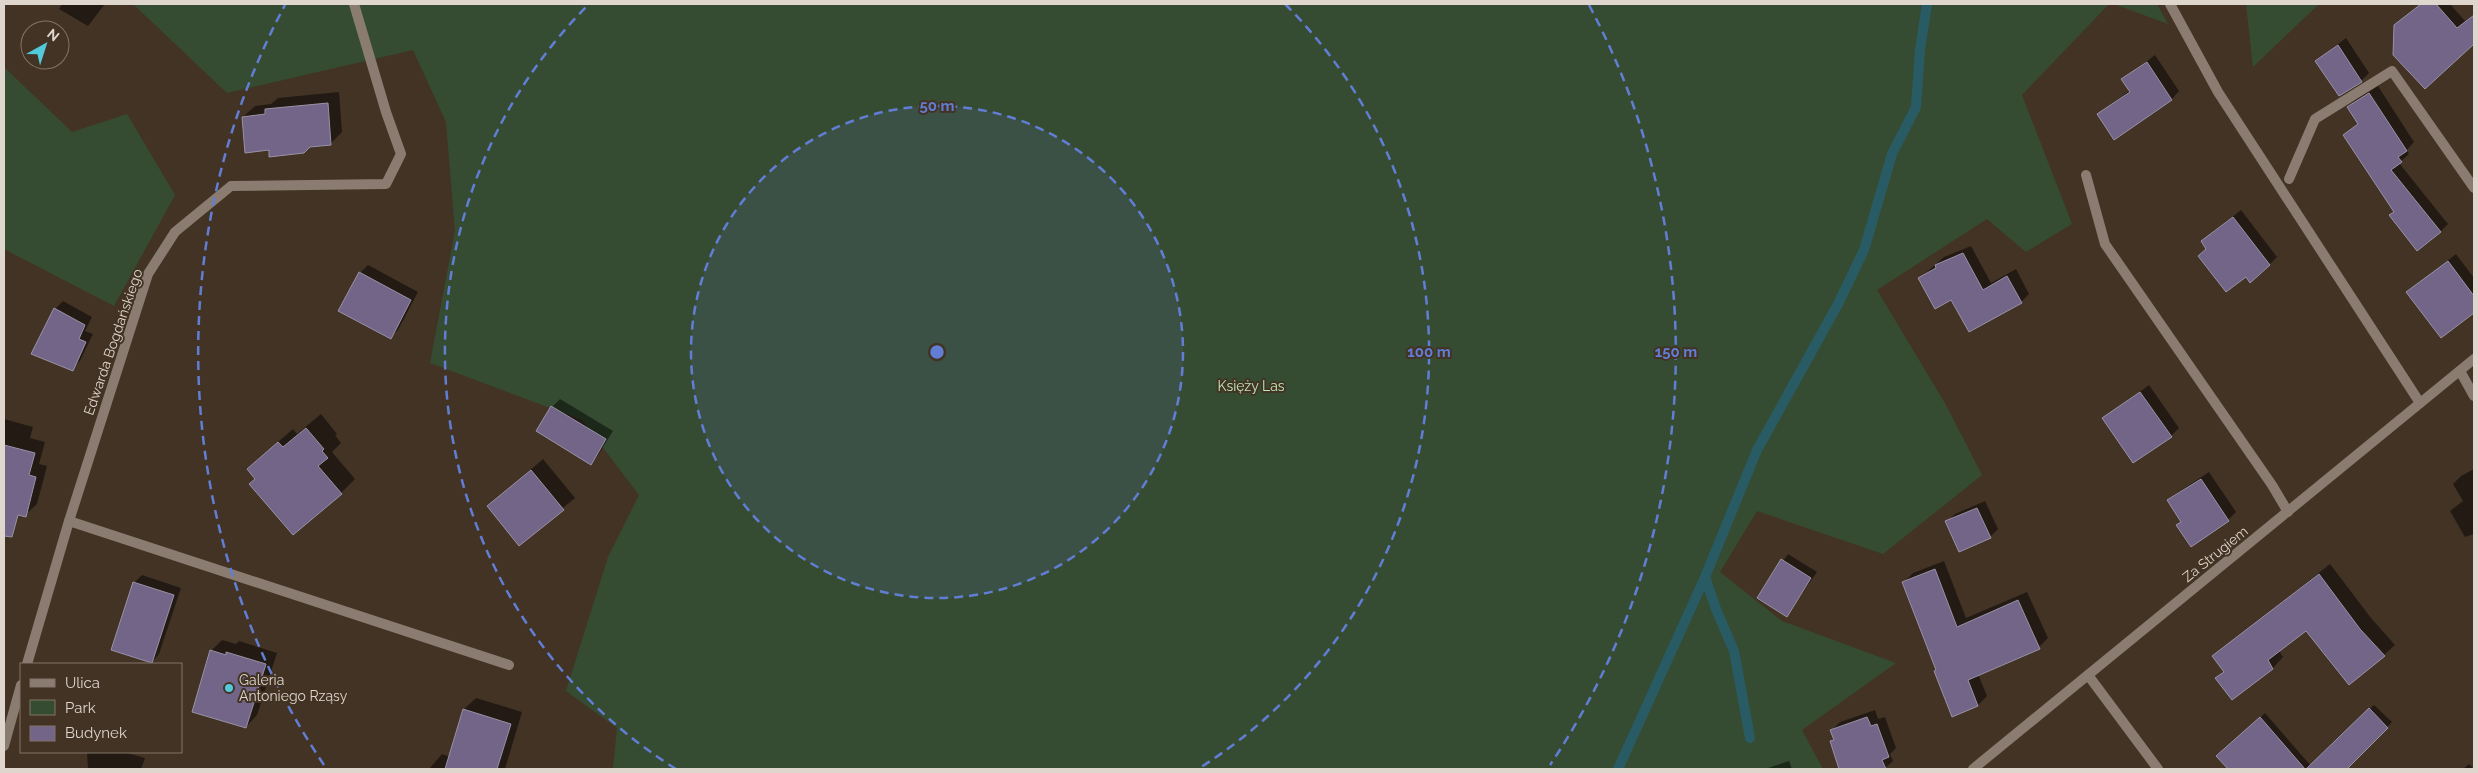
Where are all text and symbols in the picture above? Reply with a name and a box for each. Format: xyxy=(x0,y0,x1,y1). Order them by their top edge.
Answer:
north arrow xyxy=(20,20,70,70)
text: N xyxy=(44,25,62,44)
text: 50 m xyxy=(919,97,955,115)
street label: Edwarda Bogdańskiego xyxy=(80,267,146,417)
centre of rings xyxy=(928,343,946,361)
text: 100 m xyxy=(1407,343,1451,361)
text: 150 m xyxy=(1655,343,1697,361)
park label: Księży Las xyxy=(1217,378,1285,394)
street label: Za Strugiem xyxy=(2179,523,2251,585)
legend xyxy=(20,663,182,753)
place label: Galeria Antoniego Rząsy xyxy=(239,672,348,704)
text: Ulica xyxy=(65,674,100,692)
marker: Galeria Antoniego Rząsy xyxy=(223,682,235,694)
text: Park xyxy=(65,699,96,717)
text: Budynek xyxy=(65,724,127,742)

